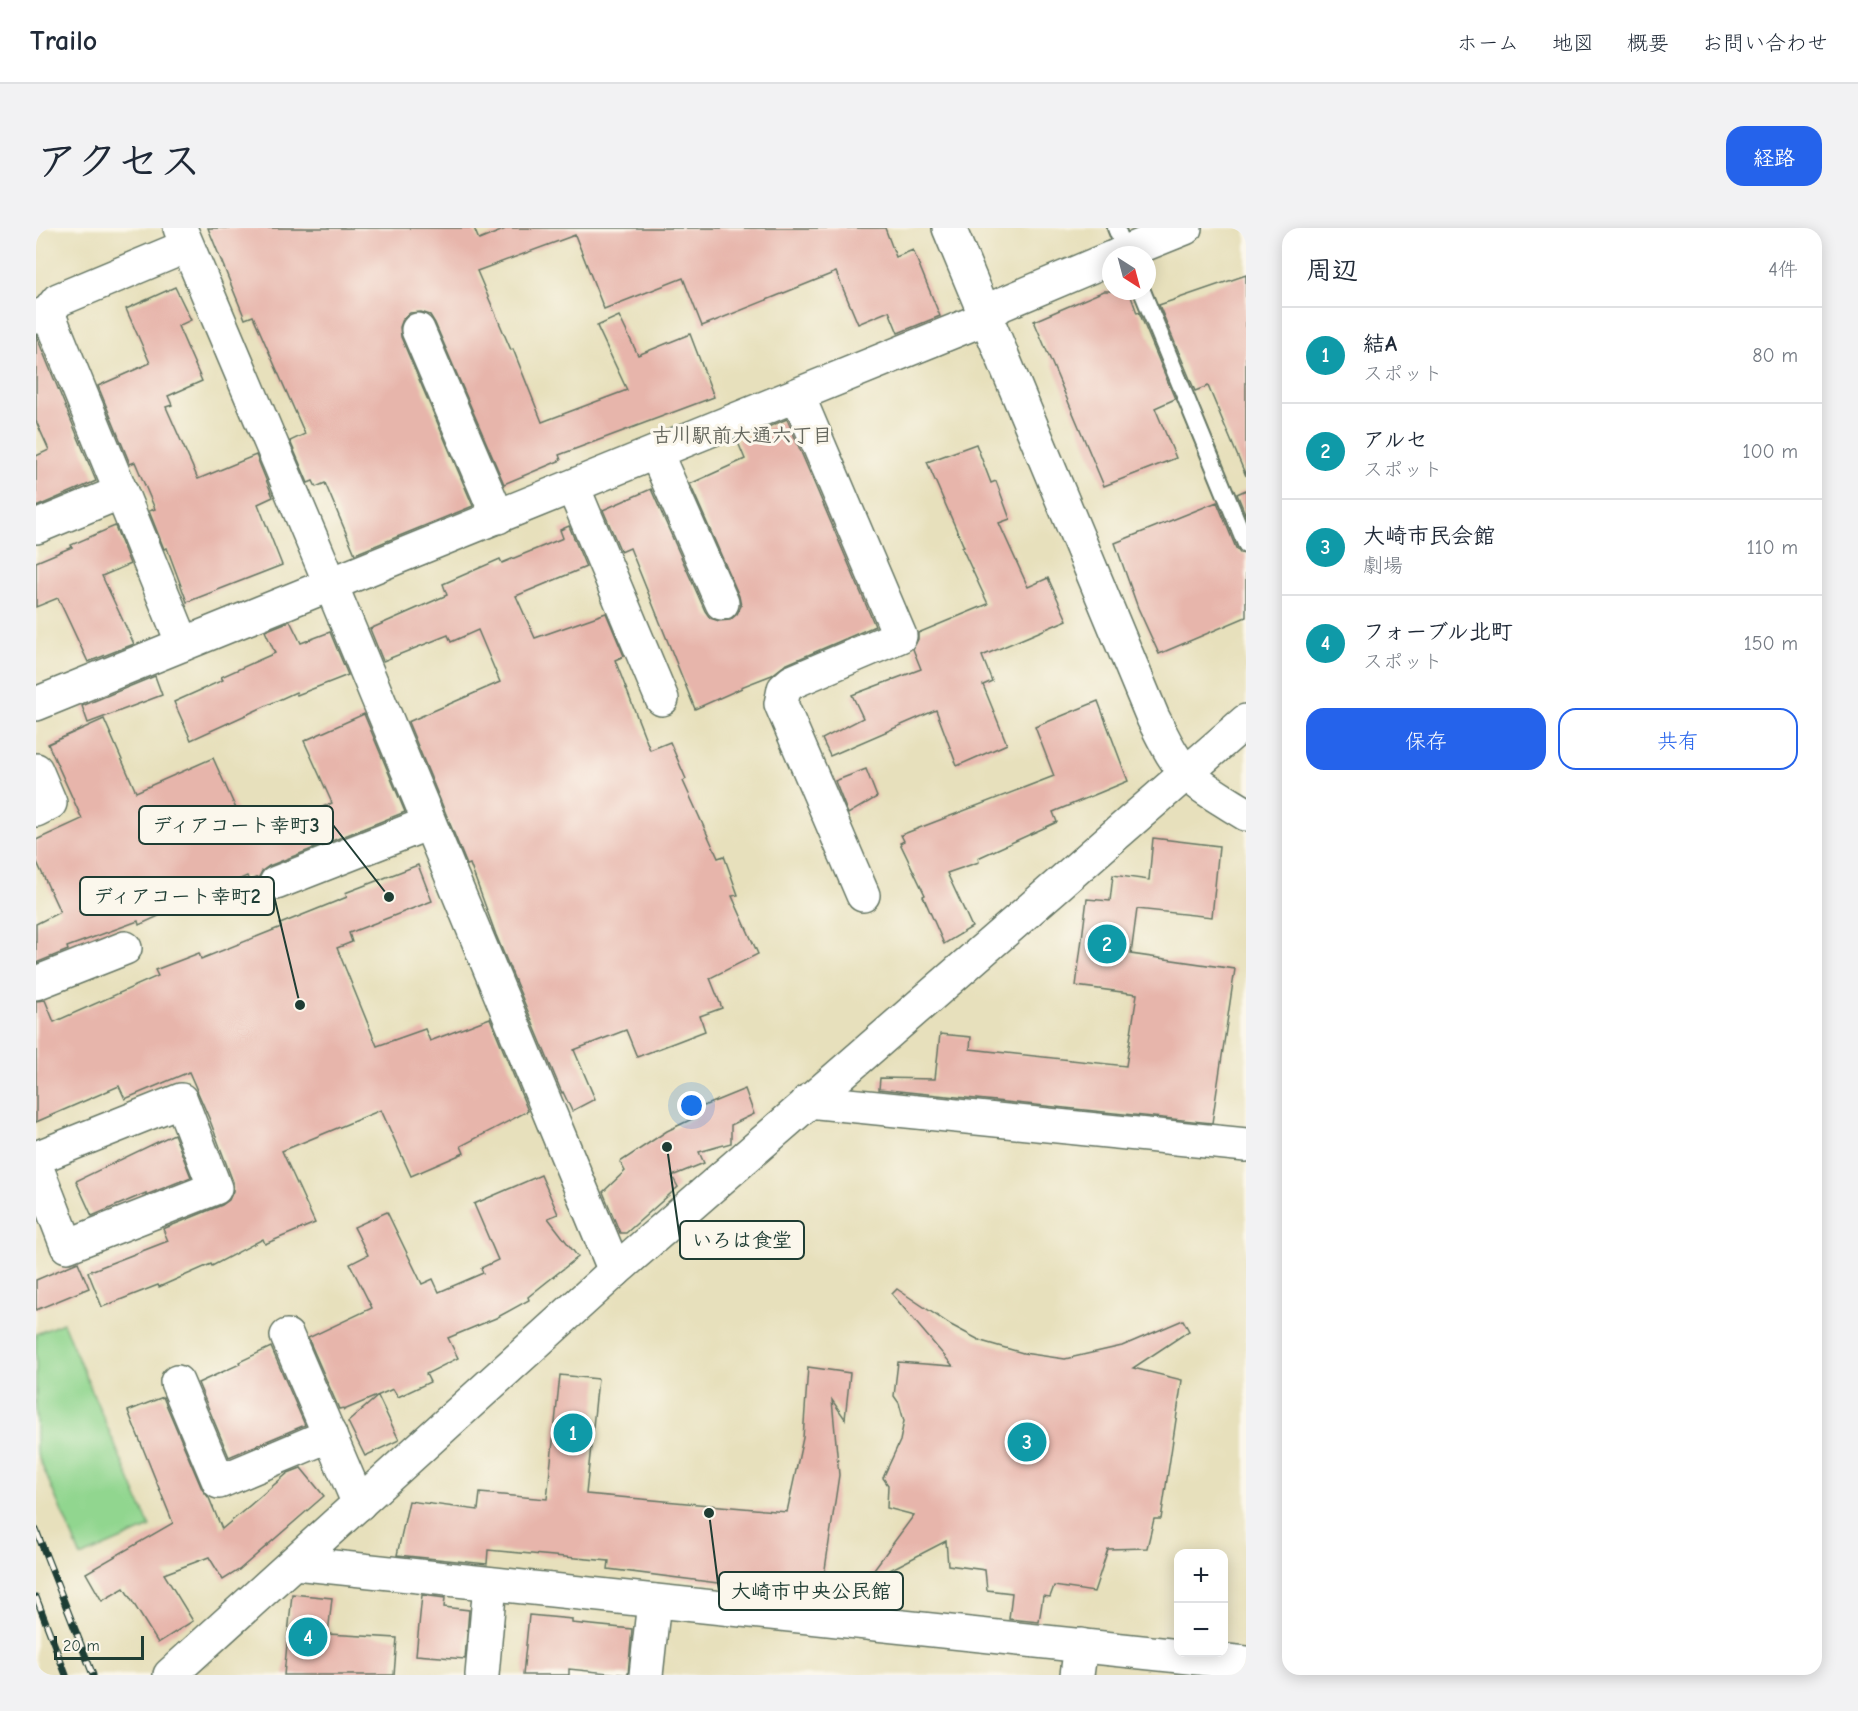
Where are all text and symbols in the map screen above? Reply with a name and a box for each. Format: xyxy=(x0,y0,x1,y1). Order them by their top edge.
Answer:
text: Trailo xyxy=(30,25,97,57)
text: ホーム xyxy=(1457,31,1519,55)
text: 地図 xyxy=(1552,31,1594,55)
text: 概要 xyxy=(1627,31,1669,55)
text: お問い合わせ xyxy=(1702,31,1828,55)
button: 経路 xyxy=(1726,126,1822,186)
text: アクセス xyxy=(36,137,201,186)
north arrow xyxy=(1102,246,1156,300)
text: 周辺 xyxy=(1306,256,1358,286)
text: 4件 xyxy=(1768,258,1798,281)
text: 結A xyxy=(1363,331,1397,357)
text: 1 xyxy=(1322,344,1329,367)
text: 80 m xyxy=(1752,344,1798,367)
text: スポット xyxy=(1363,362,1443,385)
district label: 古川駅前大通六丁目 xyxy=(652,424,832,447)
text: アルセ xyxy=(1363,427,1428,453)
text: 2 xyxy=(1321,440,1330,463)
text: 100 m xyxy=(1743,440,1798,463)
text: スポット xyxy=(1363,458,1443,481)
text: 大崎市民会館 xyxy=(1363,523,1495,549)
text: 3 xyxy=(1321,536,1330,559)
text: 110 m xyxy=(1747,536,1798,559)
text: 劇場 xyxy=(1363,554,1403,577)
text: フォーブル北町 xyxy=(1363,619,1513,645)
text: 4 xyxy=(1321,632,1330,655)
text: 150 m xyxy=(1744,632,1798,655)
text: スポット xyxy=(1363,650,1443,673)
button: 保存 xyxy=(1306,708,1546,770)
button: 共有 xyxy=(1558,708,1798,770)
callout: ディアコート幸町3 xyxy=(139,806,333,844)
text: ディアコート幸町3 xyxy=(152,814,320,837)
callout: ディアコート幸町2 xyxy=(80,877,274,915)
text: ディアコート幸町2 xyxy=(93,885,261,908)
pin: 2 xyxy=(1088,922,1126,966)
your location xyxy=(677,1091,706,1120)
callout: いろは食堂 xyxy=(680,1221,804,1259)
text: いろは食堂 xyxy=(692,1229,792,1252)
pin: 1 xyxy=(554,1410,592,1456)
pin: 3 xyxy=(1008,1420,1046,1464)
map controls xyxy=(1174,1549,1228,1657)
button: + xyxy=(1174,1549,1228,1603)
callout: 大崎市中央公民館 xyxy=(719,1572,903,1610)
text: 大崎市中央公民館 xyxy=(731,1580,891,1603)
button: − xyxy=(1174,1603,1228,1657)
pin: 4 xyxy=(288,1614,328,1660)
scale bar xyxy=(54,1633,144,1660)
text: 20 m xyxy=(63,1637,100,1655)

